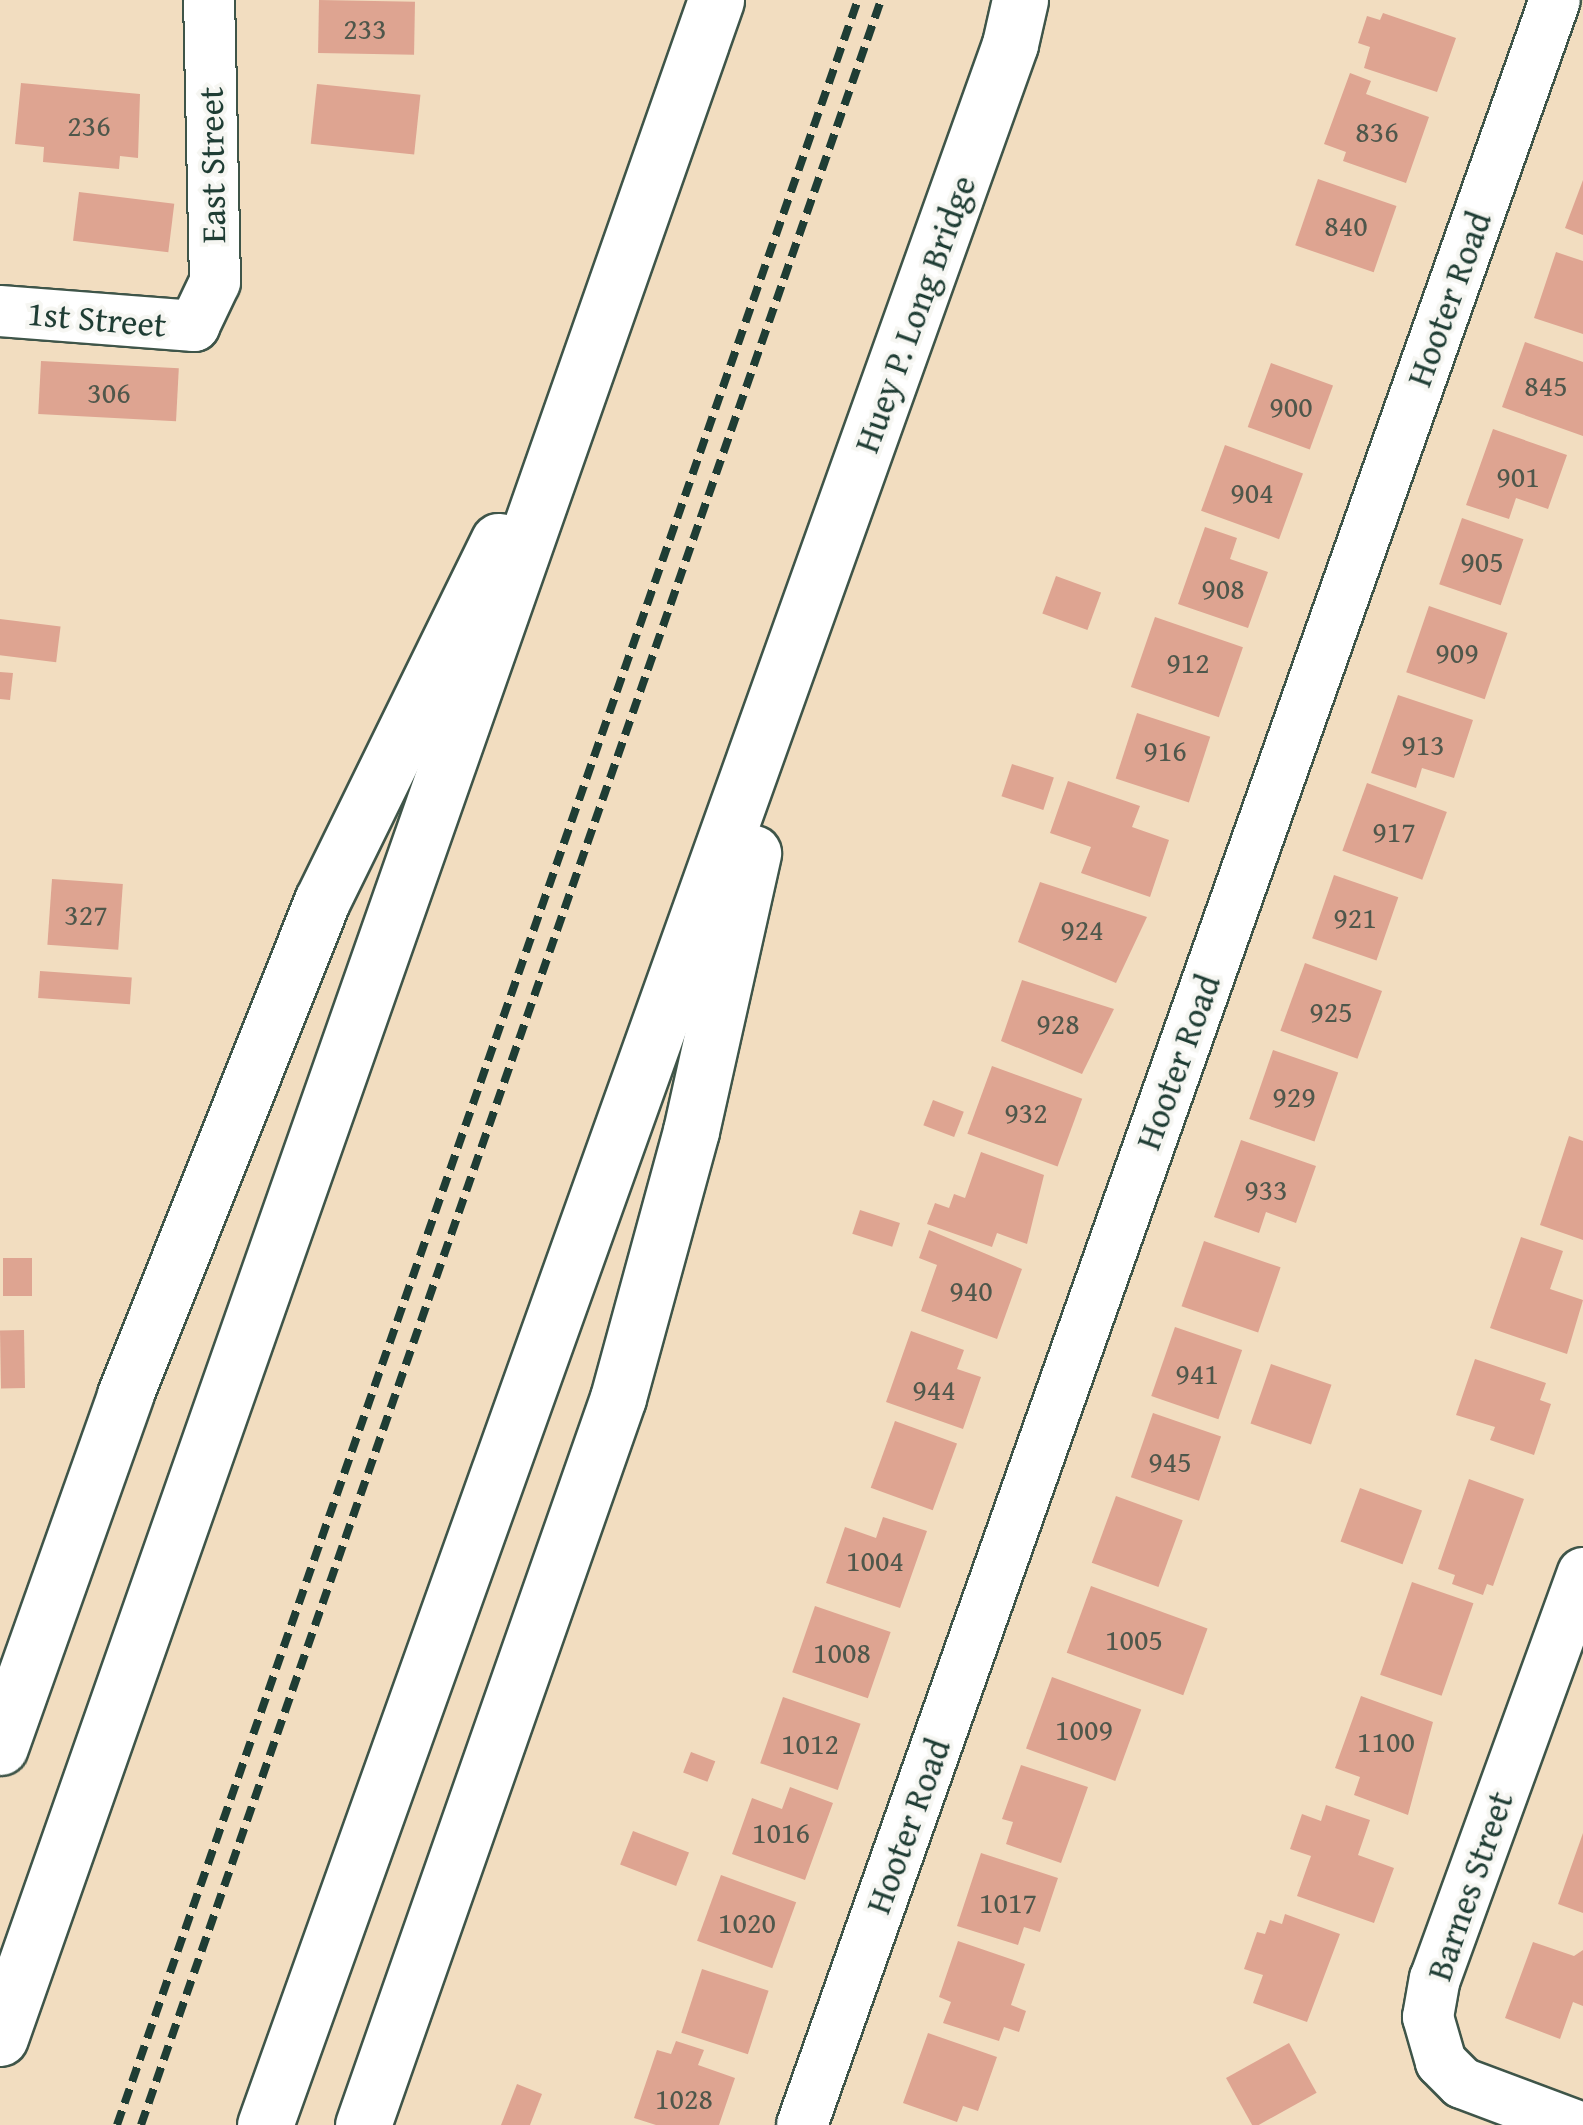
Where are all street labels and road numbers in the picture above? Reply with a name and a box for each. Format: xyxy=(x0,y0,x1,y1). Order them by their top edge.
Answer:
street label: East Street xyxy=(190,86,234,244)
street label: Huey P. Long Bridge xyxy=(845,170,985,458)
street label: Hooter Road xyxy=(1398,206,1500,392)
street label: 1st Street xyxy=(26,292,168,346)
street label: Hooter Road xyxy=(1127,969,1229,1155)
street label: Hooter Road xyxy=(857,1733,959,1919)
street label: Barnes Street xyxy=(1418,1786,1522,1986)

